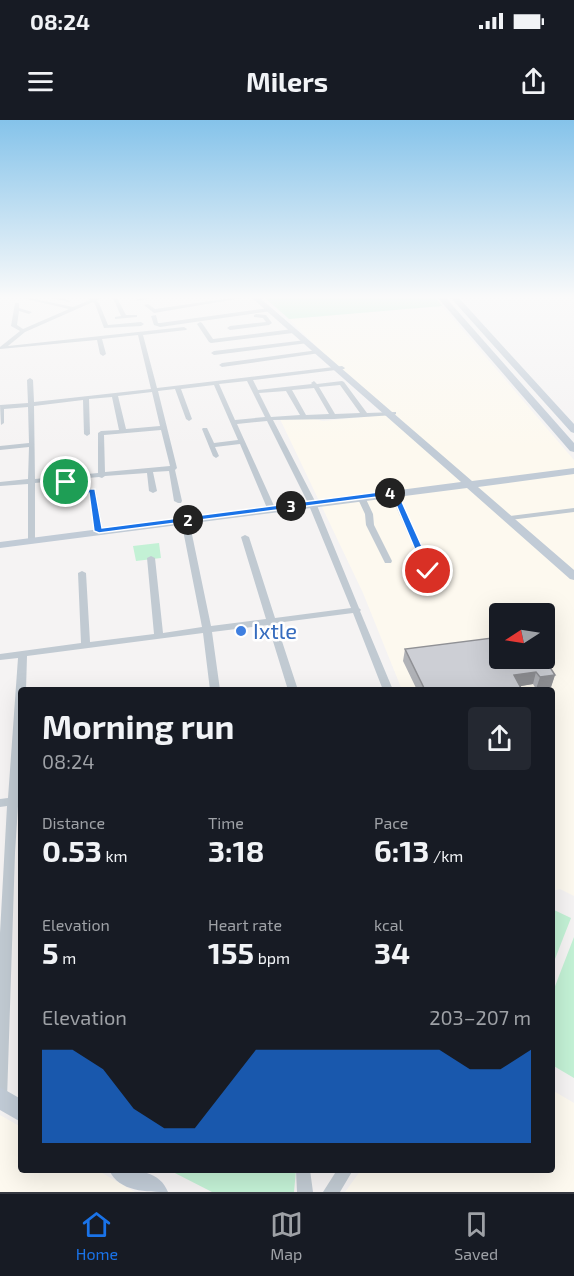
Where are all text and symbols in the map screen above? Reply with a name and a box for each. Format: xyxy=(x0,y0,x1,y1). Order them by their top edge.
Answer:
text: 08:24 xyxy=(30,8,90,34)
icon: menu xyxy=(24,65,57,98)
text: Milers xyxy=(246,65,328,97)
icon: share xyxy=(517,65,550,98)
pin xyxy=(40,456,91,507)
icon: arrive xyxy=(49,465,82,498)
pin: 4 xyxy=(375,478,405,508)
text: 4 xyxy=(385,483,395,502)
pin: 3 xyxy=(276,491,306,521)
text: 3 xyxy=(286,496,296,515)
pin: 2 xyxy=(173,505,203,535)
text: 2 xyxy=(183,510,193,529)
pin xyxy=(402,545,453,596)
icon: check xyxy=(411,554,444,587)
north arrow xyxy=(489,603,555,669)
map controls xyxy=(489,603,555,669)
place label: Ixtle xyxy=(253,617,297,643)
marker: Ixtle xyxy=(234,624,248,638)
text: Morning run xyxy=(42,706,234,746)
button: share xyxy=(468,707,531,770)
text: 08:24 xyxy=(42,749,94,773)
text: Distance xyxy=(42,813,105,832)
text: Time xyxy=(208,813,244,832)
text: Pace xyxy=(374,813,408,832)
text: 0.53 xyxy=(42,832,102,868)
text: 3:18 xyxy=(208,832,264,868)
text: 6:13 xyxy=(374,832,429,868)
text: km xyxy=(102,846,128,865)
text: /km xyxy=(429,846,463,865)
text: Elevation xyxy=(42,915,110,934)
text: Heart rate xyxy=(208,915,282,934)
text: kcal xyxy=(374,915,403,934)
text: 5 xyxy=(42,934,59,970)
text: 155 xyxy=(208,934,254,970)
text: 34 xyxy=(374,934,410,970)
text: m xyxy=(59,948,76,967)
text: bpm xyxy=(254,948,290,967)
text: Elevation xyxy=(42,1005,127,1029)
text: 203–207 m xyxy=(429,1005,531,1029)
tab: Home xyxy=(76,1208,118,1263)
tab: Map xyxy=(270,1208,303,1263)
tab: Saved xyxy=(454,1208,498,1263)

